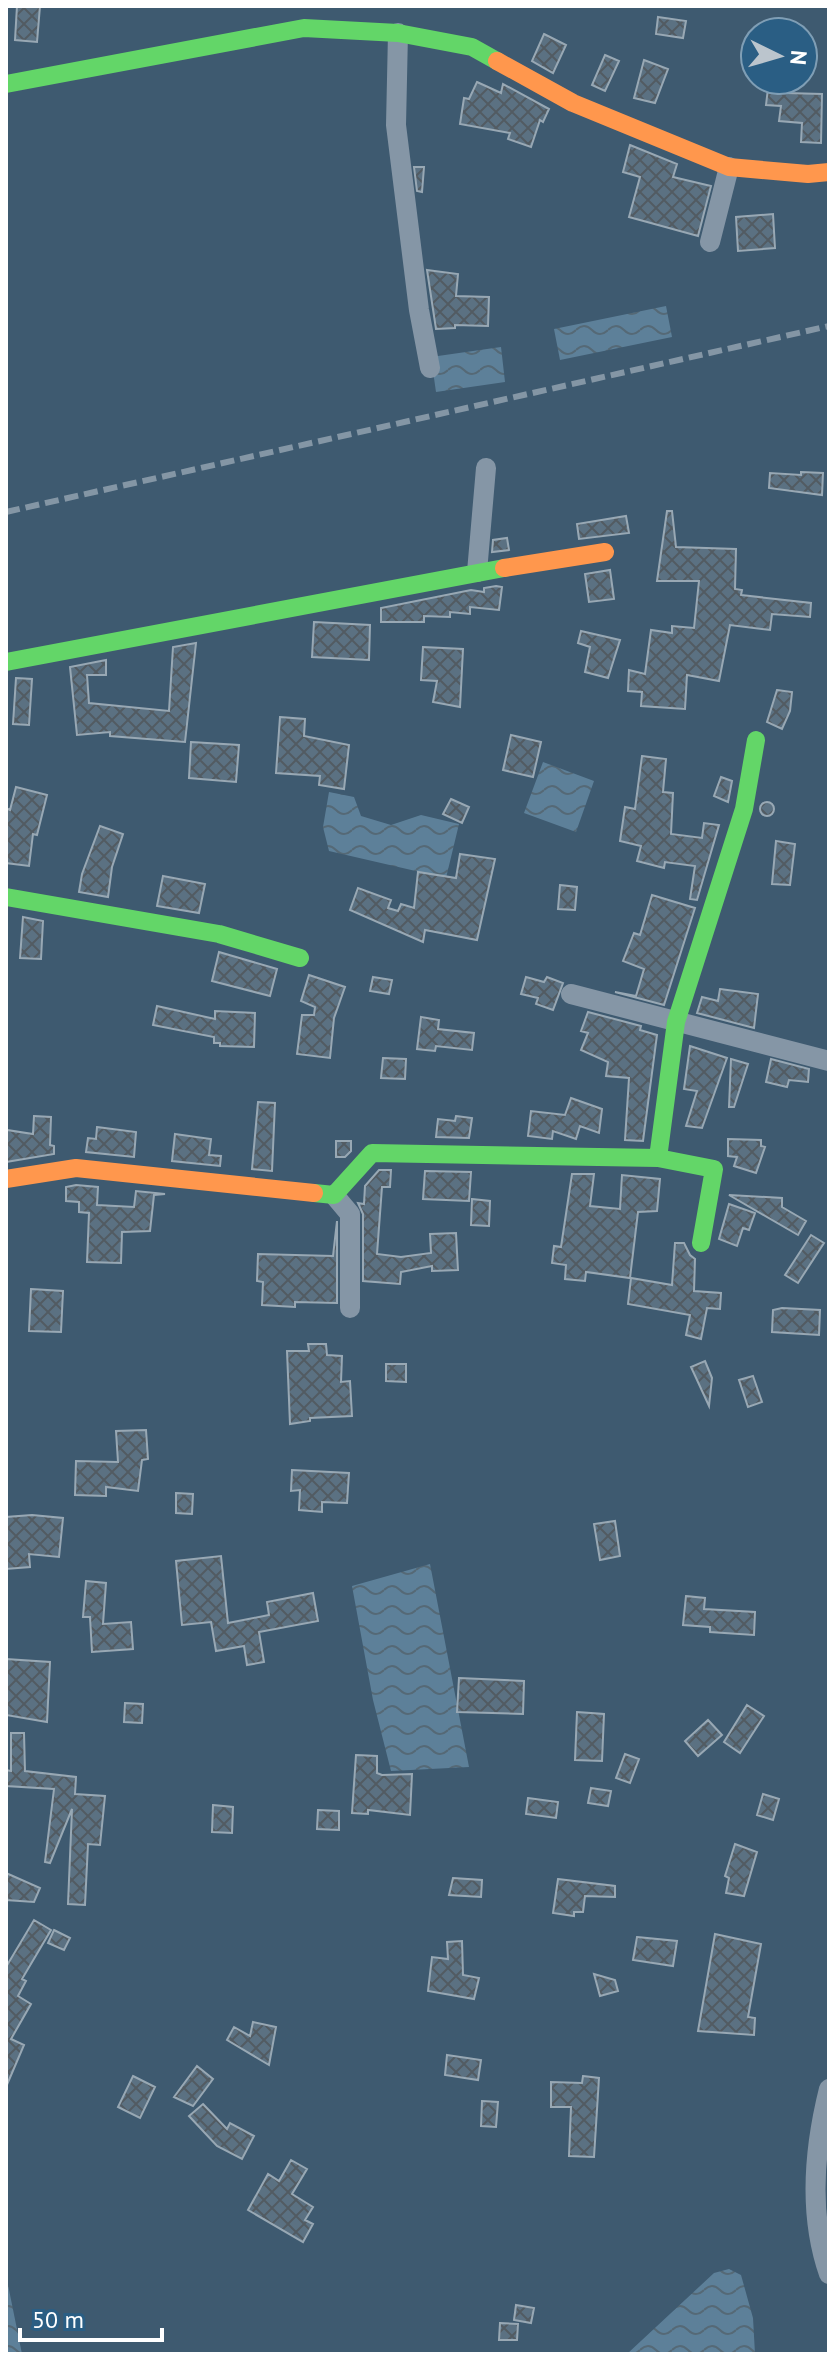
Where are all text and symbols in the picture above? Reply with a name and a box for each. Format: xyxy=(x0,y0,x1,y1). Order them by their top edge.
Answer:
north arrow xyxy=(739,16,819,96)
text: N xyxy=(784,49,814,66)
scale bar xyxy=(20,2292,162,2342)
text: 50 m xyxy=(32,2304,84,2335)

